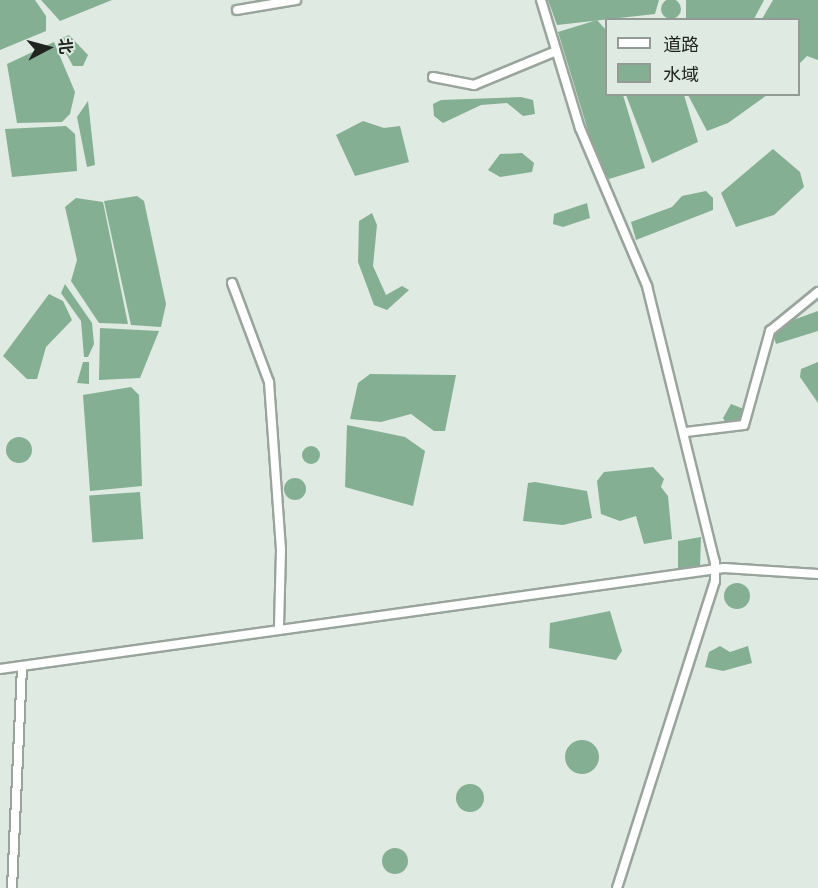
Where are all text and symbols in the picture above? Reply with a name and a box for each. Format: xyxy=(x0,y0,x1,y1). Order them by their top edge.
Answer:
north arrow xyxy=(18,18,78,78)
legend xyxy=(605,18,800,96)
text: 道路 xyxy=(663,34,699,55)
text: 北 xyxy=(55,37,77,55)
text: 水域 xyxy=(663,64,699,85)

